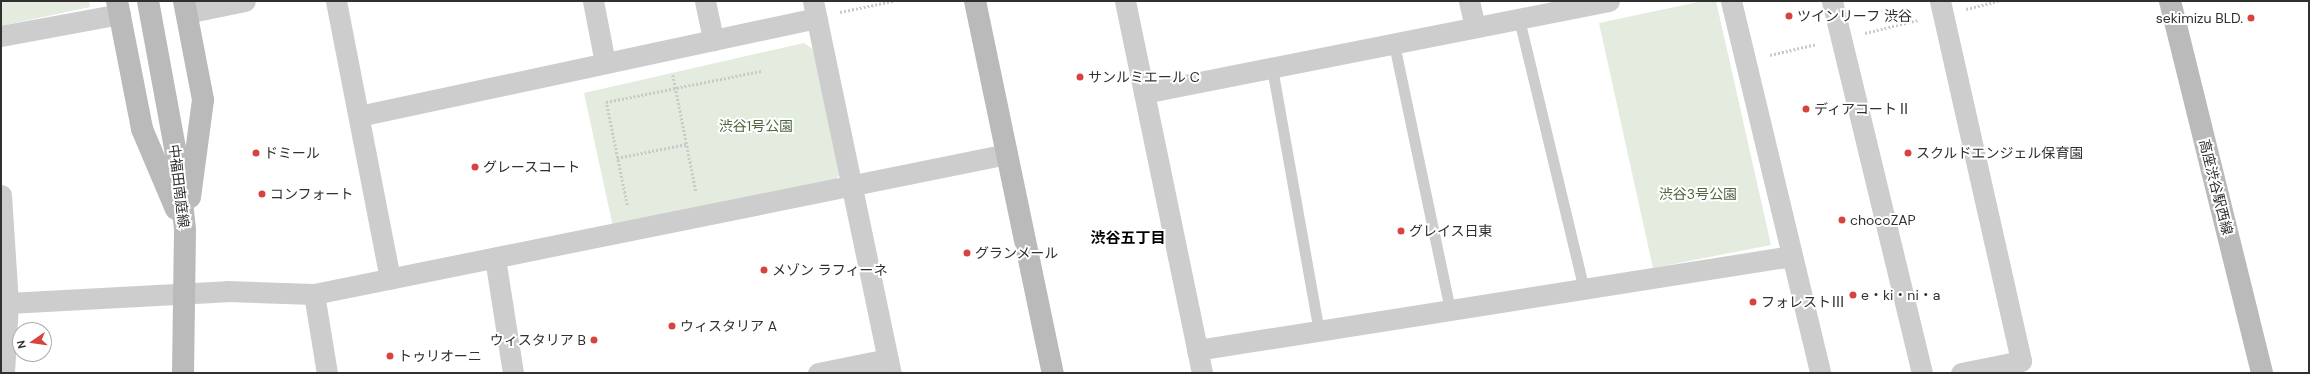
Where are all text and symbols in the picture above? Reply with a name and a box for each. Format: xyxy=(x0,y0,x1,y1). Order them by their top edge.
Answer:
place label: ツインリーフ 渋谷 xyxy=(1797,8,1913,24)
place label: sekimizu BLD. xyxy=(2156,10,2243,26)
marker: ツインリーフ 渋谷 xyxy=(1784,11,1794,21)
marker: sekimizu BLD. xyxy=(2246,13,2256,23)
place label: サンルミエール C xyxy=(1088,69,1200,85)
marker: サンルミエール C xyxy=(1075,72,1085,82)
place label: ディアコートⅡ xyxy=(1814,101,1912,117)
marker: ディアコートⅡ xyxy=(1801,104,1811,114)
park label: 渋谷1号公園 xyxy=(719,118,793,134)
street label: 高座渋谷駅西線 xyxy=(2196,137,2236,237)
street label: 中福田南庭線 xyxy=(166,143,192,229)
place label: ドミール xyxy=(264,145,320,161)
place label: スクルドエンジェル保育園 xyxy=(1916,145,2084,161)
marker: ドミール xyxy=(251,148,261,158)
marker: スクルドエンジェル保育園 xyxy=(1903,148,1913,158)
place label: グレースコート xyxy=(483,159,581,175)
marker: グレースコート xyxy=(470,162,480,172)
place label: コンフォート xyxy=(270,186,354,202)
park label: 渋谷3号公園 xyxy=(1659,186,1737,202)
marker: コンフォート xyxy=(257,189,267,199)
place label: chocoZAP xyxy=(1850,212,1916,228)
marker: chocoZAP xyxy=(1837,215,1847,225)
place label: グレイス日東 xyxy=(1409,223,1493,239)
marker: グレイス日東 xyxy=(1396,226,1406,236)
district label: 渋谷五丁目 xyxy=(1091,230,1165,248)
place label: グランメール xyxy=(975,245,1059,261)
marker: グランメール xyxy=(962,248,972,258)
place label: メゾン ラフィーネ xyxy=(772,262,888,278)
marker: メゾン ラフィーネ xyxy=(759,265,769,275)
place label: e・ki・ni・a xyxy=(1861,287,1940,303)
marker: e・ki・ni・a xyxy=(1848,290,1858,300)
place label: フォレストⅢ xyxy=(1761,294,1845,310)
marker: フォレストⅢ xyxy=(1748,297,1758,307)
place label: ウィスタリア A xyxy=(680,318,777,334)
marker: ウィスタリア A xyxy=(667,321,677,331)
north arrow xyxy=(12,322,52,362)
place label: ウィスタリア B xyxy=(490,332,586,348)
marker: ウィスタリア B xyxy=(589,335,599,345)
text: N xyxy=(14,339,29,350)
place label: トゥリオーニ xyxy=(398,348,482,364)
marker: トゥリオーニ xyxy=(385,351,395,361)

